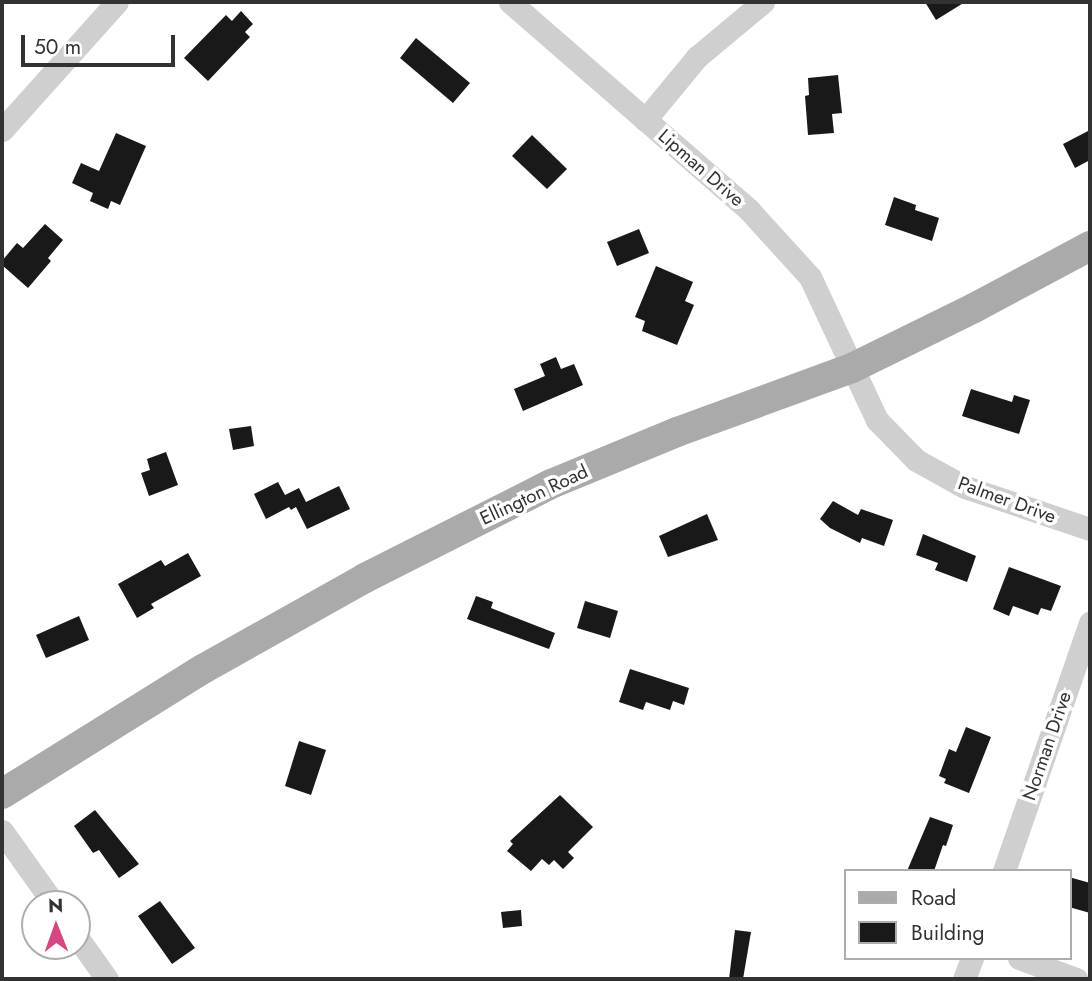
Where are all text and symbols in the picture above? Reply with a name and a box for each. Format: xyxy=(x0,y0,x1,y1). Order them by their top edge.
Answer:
scale bar xyxy=(24,21,178,65)
text: 50 m xyxy=(34,32,81,62)
street label: Lipman Drive xyxy=(653,125,749,211)
street label: Ellington Road xyxy=(476,460,592,530)
street label: Palmer Drive xyxy=(955,472,1059,528)
street label: Norman Drive xyxy=(1018,689,1076,803)
legend xyxy=(844,869,1071,960)
text: Road xyxy=(911,883,956,913)
north arrow xyxy=(21,890,91,960)
text: N xyxy=(48,892,63,919)
text: Building xyxy=(911,918,984,948)

